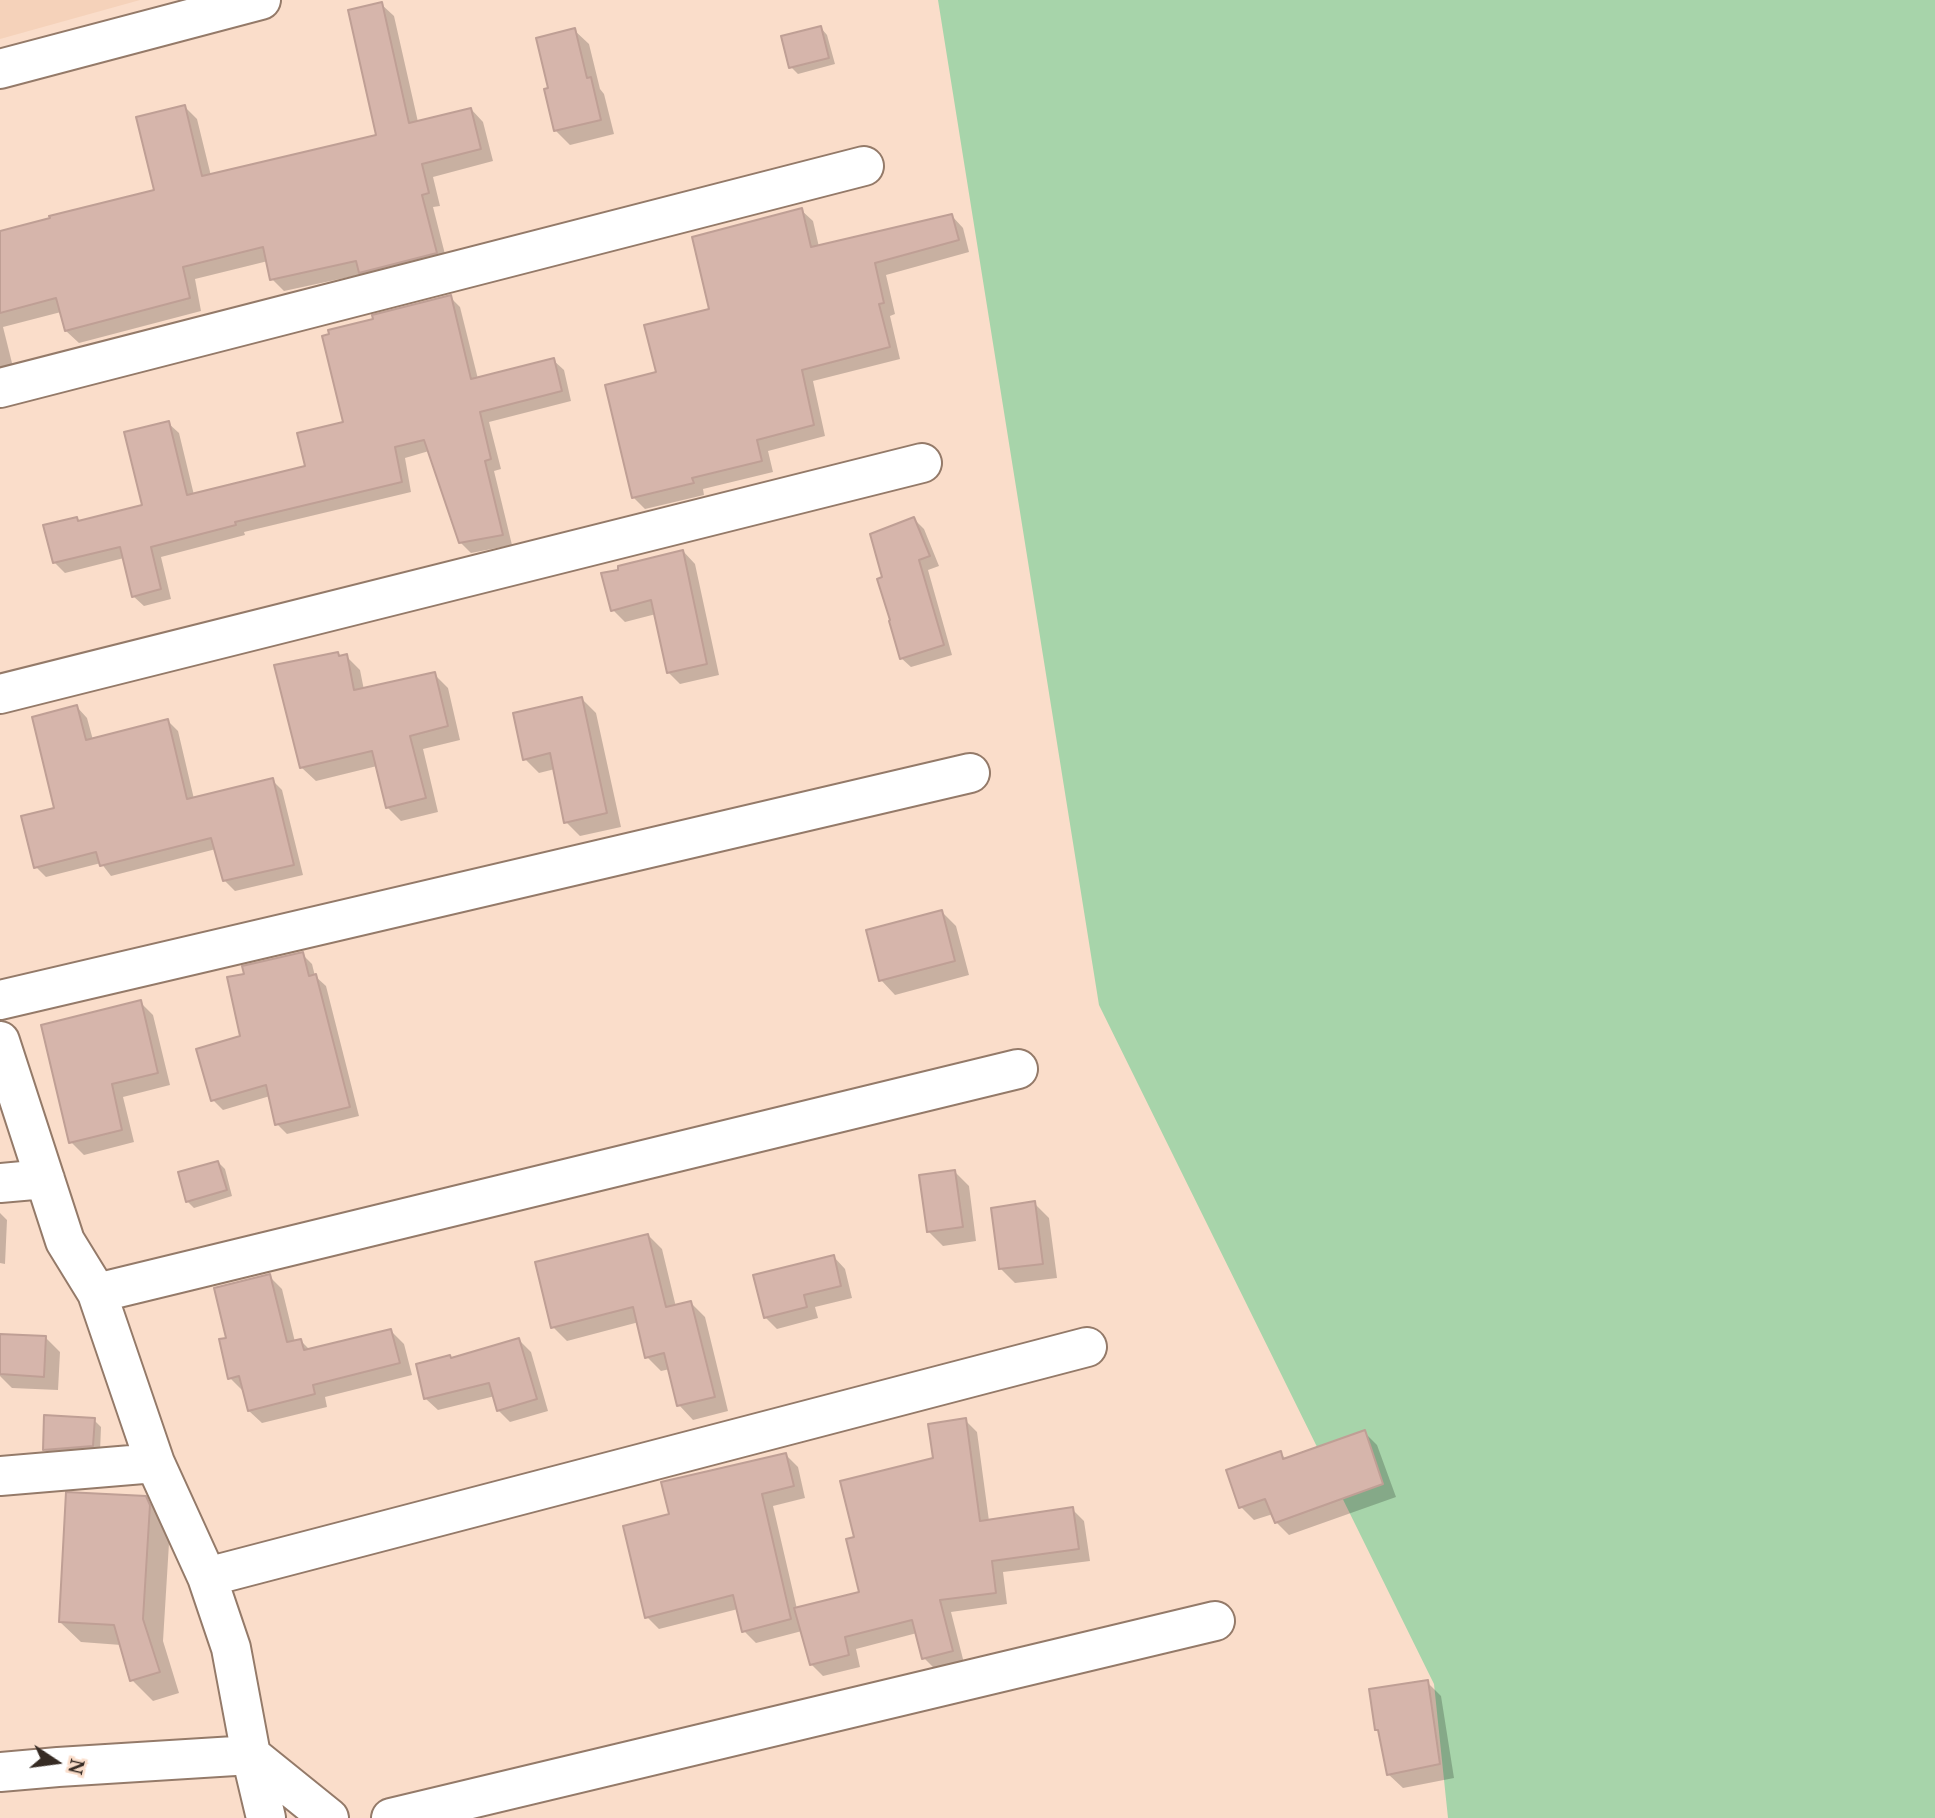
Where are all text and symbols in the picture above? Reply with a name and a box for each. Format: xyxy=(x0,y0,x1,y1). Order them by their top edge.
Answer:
north arrow xyxy=(21,1727,91,1797)
text: N xyxy=(62,1756,91,1777)

